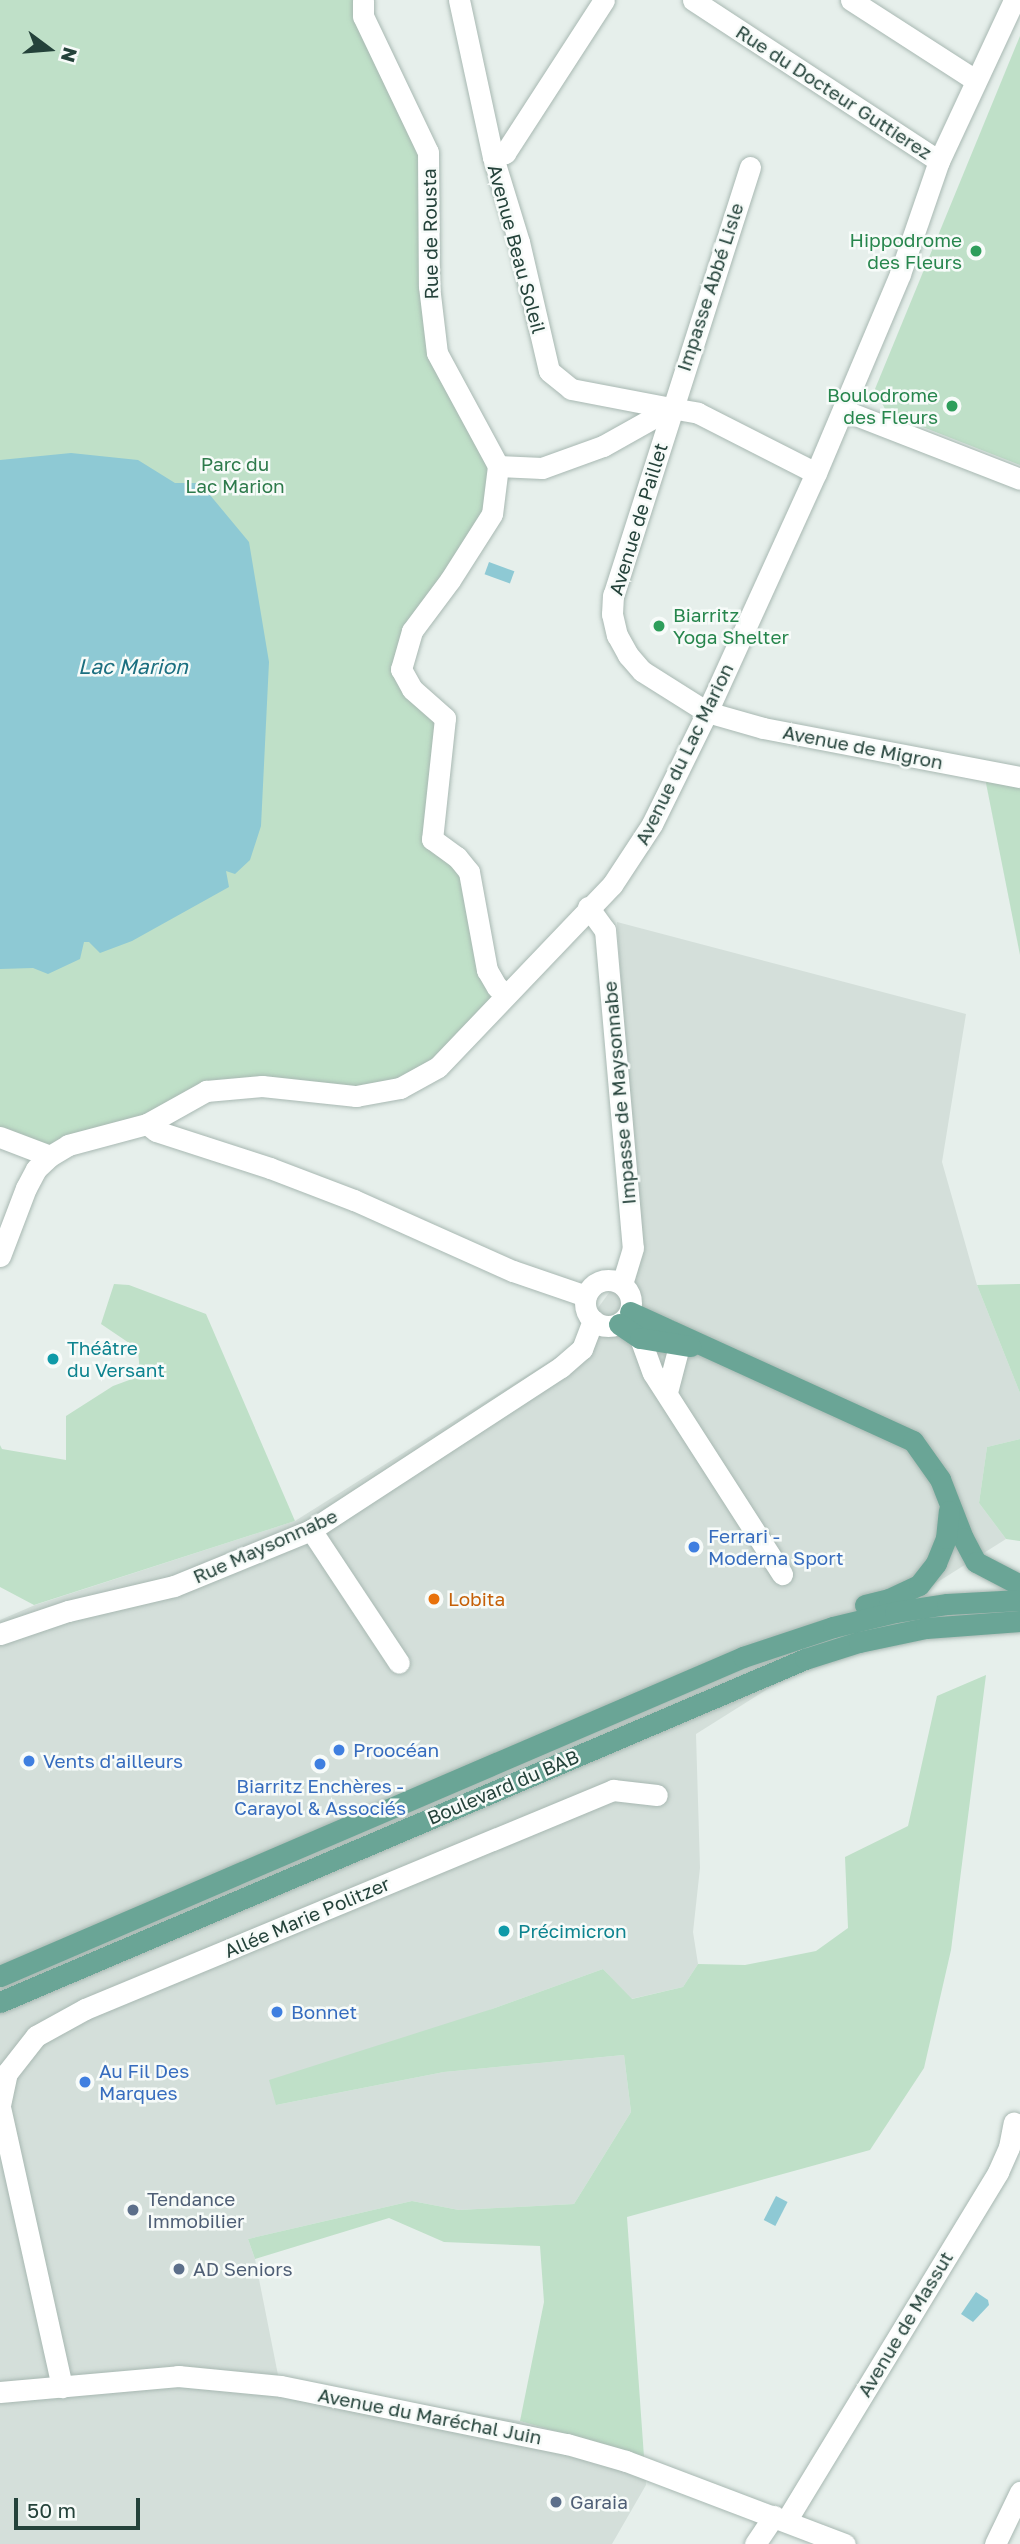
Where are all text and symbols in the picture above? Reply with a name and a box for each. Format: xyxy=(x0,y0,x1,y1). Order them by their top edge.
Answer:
north arrow xyxy=(14,14,84,84)
street label: Rue du Docteur Guttierez xyxy=(732,20,936,164)
text: N xyxy=(57,45,83,65)
street label: Avenue Beau Soleil xyxy=(483,162,551,336)
street label: Rue de Rousta xyxy=(417,168,443,300)
street label: Impasse Abbé Lisle xyxy=(672,200,748,374)
place label: Hippodrome des Fleurs xyxy=(850,229,962,273)
marker: Hippodrome des Fleurs xyxy=(968,243,984,259)
place label: Boulodrome des Fleurs xyxy=(827,384,938,428)
marker: Boulodrome des Fleurs xyxy=(944,398,960,414)
street label: Avenue de Paillet xyxy=(604,440,672,598)
park label: Parc du Lac Marion xyxy=(185,453,285,497)
place label: Biarritz Yoga Shelter xyxy=(673,604,789,648)
marker: Biarritz Yoga Shelter xyxy=(651,618,667,634)
water label: Lac Marion xyxy=(78,653,188,679)
street label: Avenue du Lac Marion xyxy=(630,659,738,849)
street label: Avenue de Migron xyxy=(781,720,945,774)
street label: Impasse de Maysonnabe xyxy=(598,980,640,1206)
place label: Théâtre du Versant xyxy=(67,1337,165,1381)
marker: Théâtre du Versant xyxy=(45,1351,61,1367)
street label: Rue Maysonnabe xyxy=(189,1504,341,1588)
place label: Ferrari - Moderna Sport xyxy=(708,1525,844,1569)
marker: Ferrari - Moderna Sport xyxy=(686,1539,702,1555)
place label: Lobita xyxy=(448,1588,505,1610)
marker: Lobita xyxy=(426,1591,442,1607)
place label: Proocéan xyxy=(353,1739,439,1761)
marker: Proocéan xyxy=(331,1742,347,1758)
street label: Boulevard du BAB xyxy=(424,1745,582,1829)
place label: Vents d'ailleurs xyxy=(43,1750,183,1772)
marker: Vents d'ailleurs xyxy=(21,1753,37,1769)
marker: Biarritz Enchères - Carayol & Associés xyxy=(312,1756,328,1772)
place label: Biarritz Enchères - Carayol & Associés xyxy=(234,1775,406,1819)
street label: Allée Marie Politzer xyxy=(221,1872,393,1962)
place label: Précimicron xyxy=(518,1920,627,1942)
marker: Précimicron xyxy=(496,1923,512,1939)
place label: Bonnet xyxy=(291,2001,357,2023)
marker: Bonnet xyxy=(269,2004,285,2020)
place label: Au Fil Des Marques xyxy=(99,2060,189,2104)
marker: Au Fil Des Marques xyxy=(77,2074,93,2090)
place label: Tendance Immobilier xyxy=(147,2188,244,2232)
marker: Tendance Immobilier xyxy=(125,2202,141,2218)
street label: Avenue de Massut xyxy=(853,2247,957,2401)
place label: AD Seniors xyxy=(193,2258,293,2280)
marker: AD Seniors xyxy=(171,2261,187,2277)
street label: Avenue du Maréchal Juin xyxy=(316,2383,544,2449)
scale bar xyxy=(18,2484,144,2528)
place label: Garaia xyxy=(570,2491,628,2513)
marker: Garaia xyxy=(548,2494,564,2510)
text: 50 m xyxy=(27,2497,76,2523)

